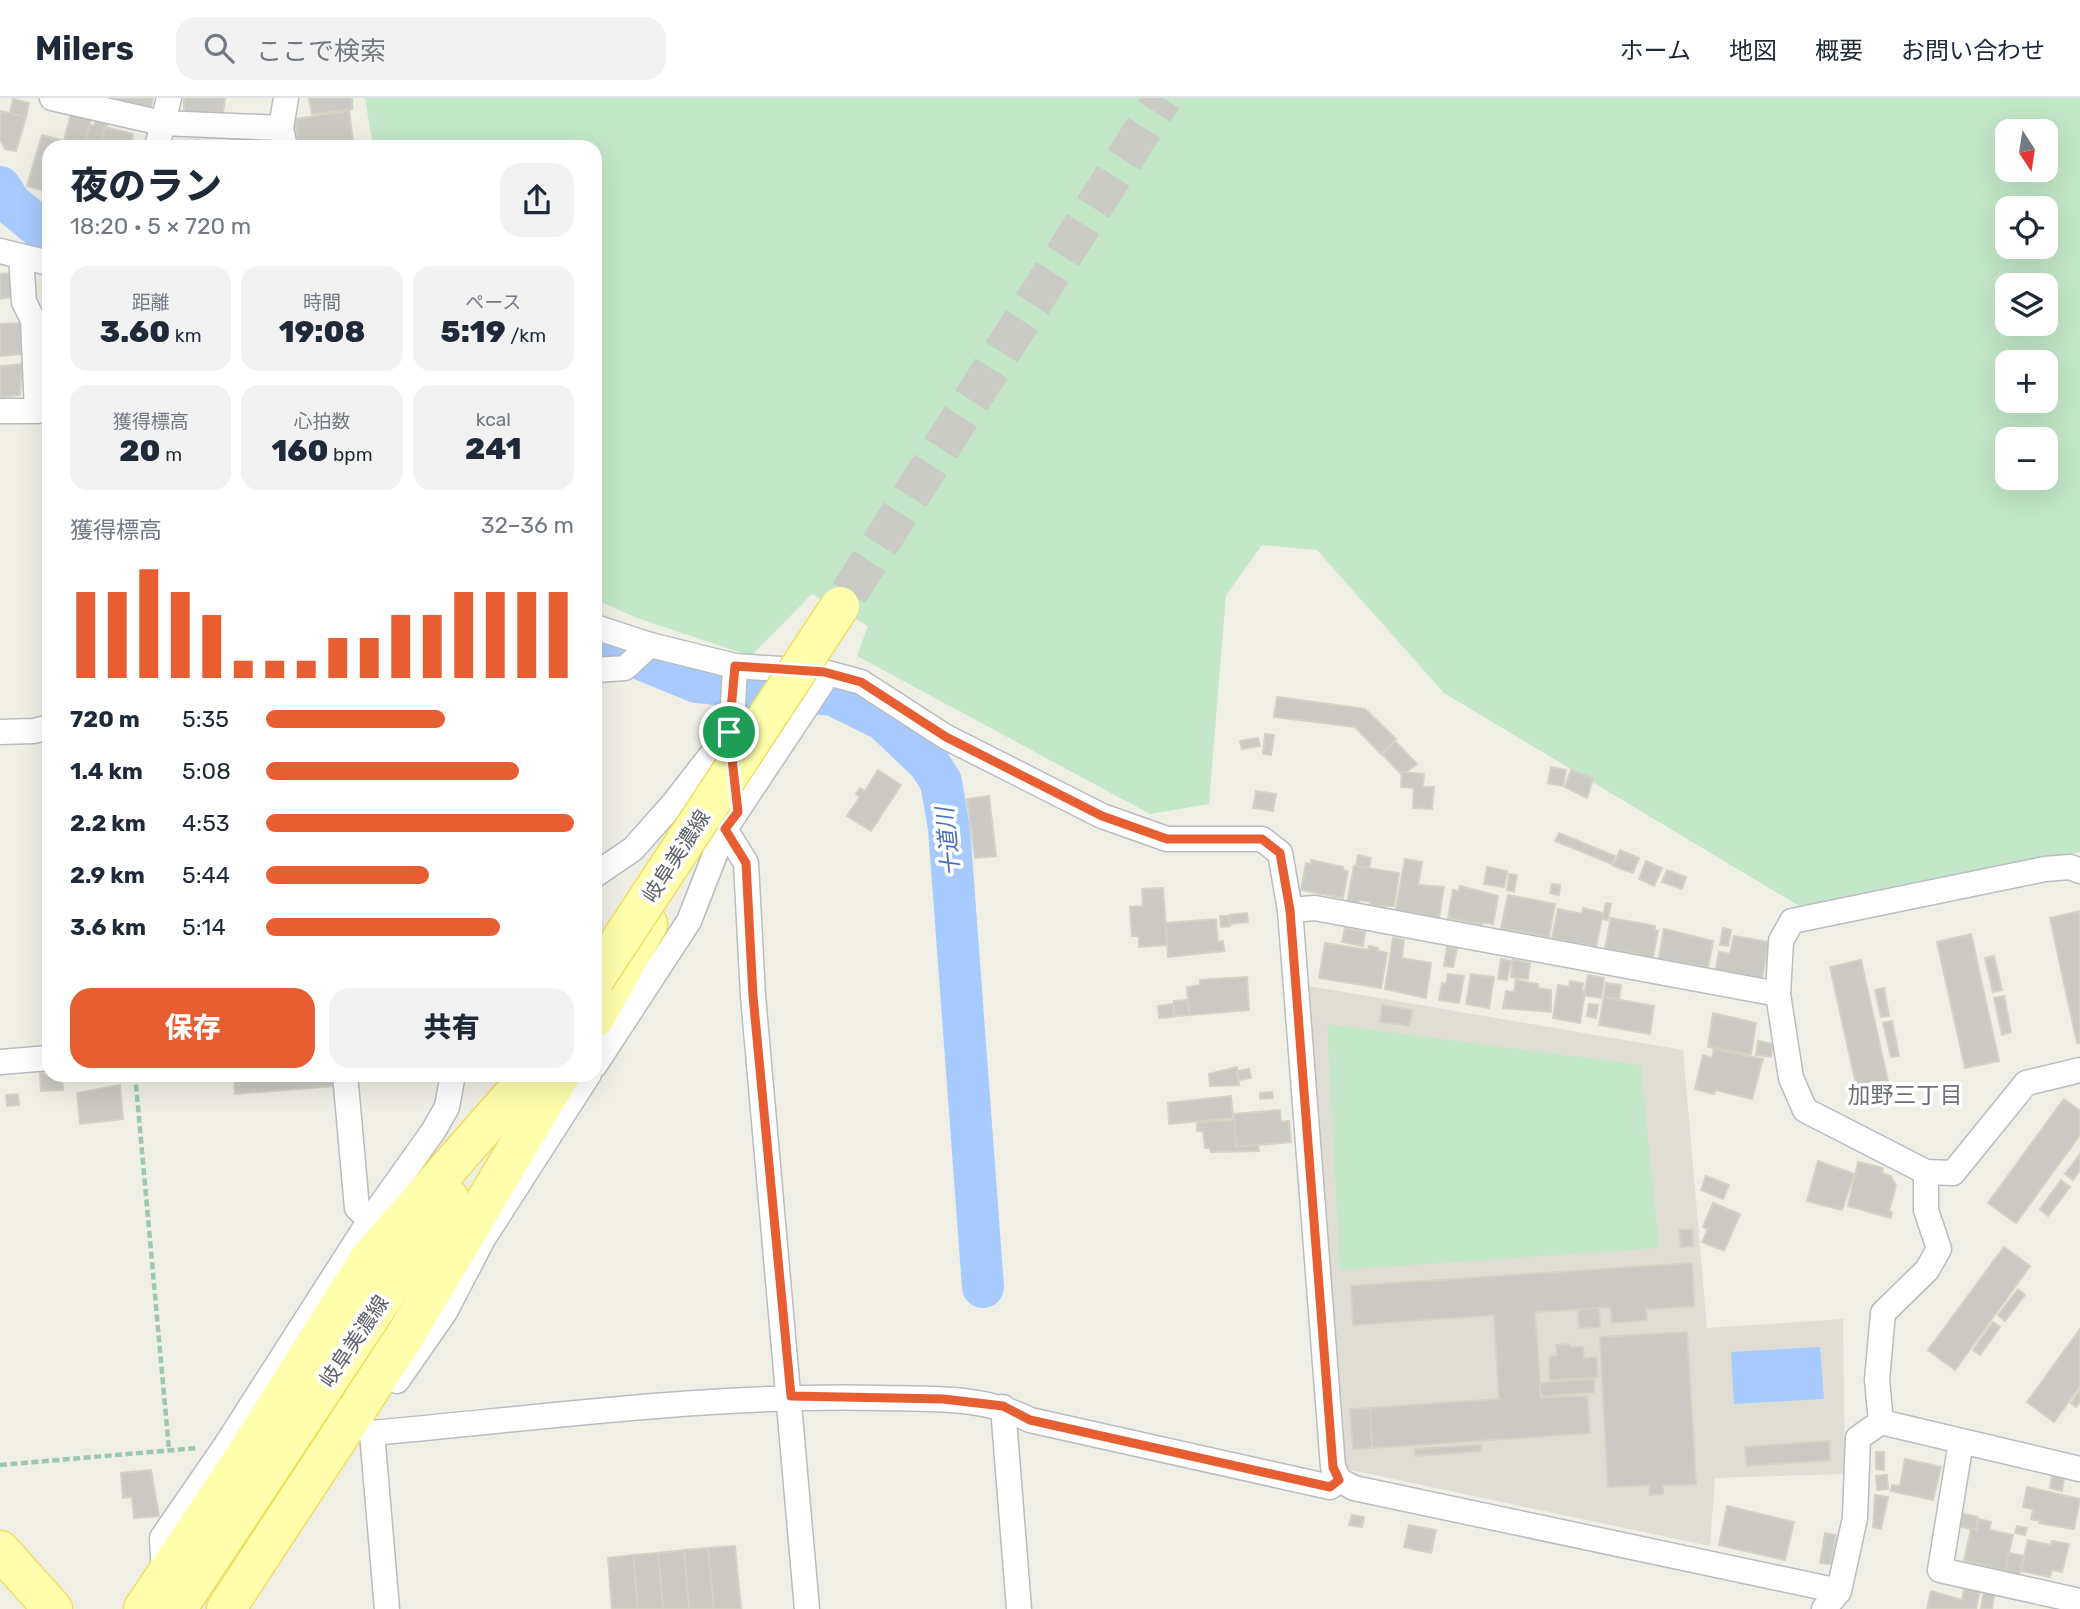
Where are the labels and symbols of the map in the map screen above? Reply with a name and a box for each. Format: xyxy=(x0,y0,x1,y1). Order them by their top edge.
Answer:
north arrow xyxy=(1995,119,2058,182)
pin xyxy=(699,702,759,762)
water label: 十道川 xyxy=(930,803,966,878)
street label: 岐阜美濃線 xyxy=(637,805,715,907)
district label: 加野三丁目 xyxy=(1848,1081,1963,1109)
street label: 岐阜美濃線 xyxy=(314,1290,394,1392)

